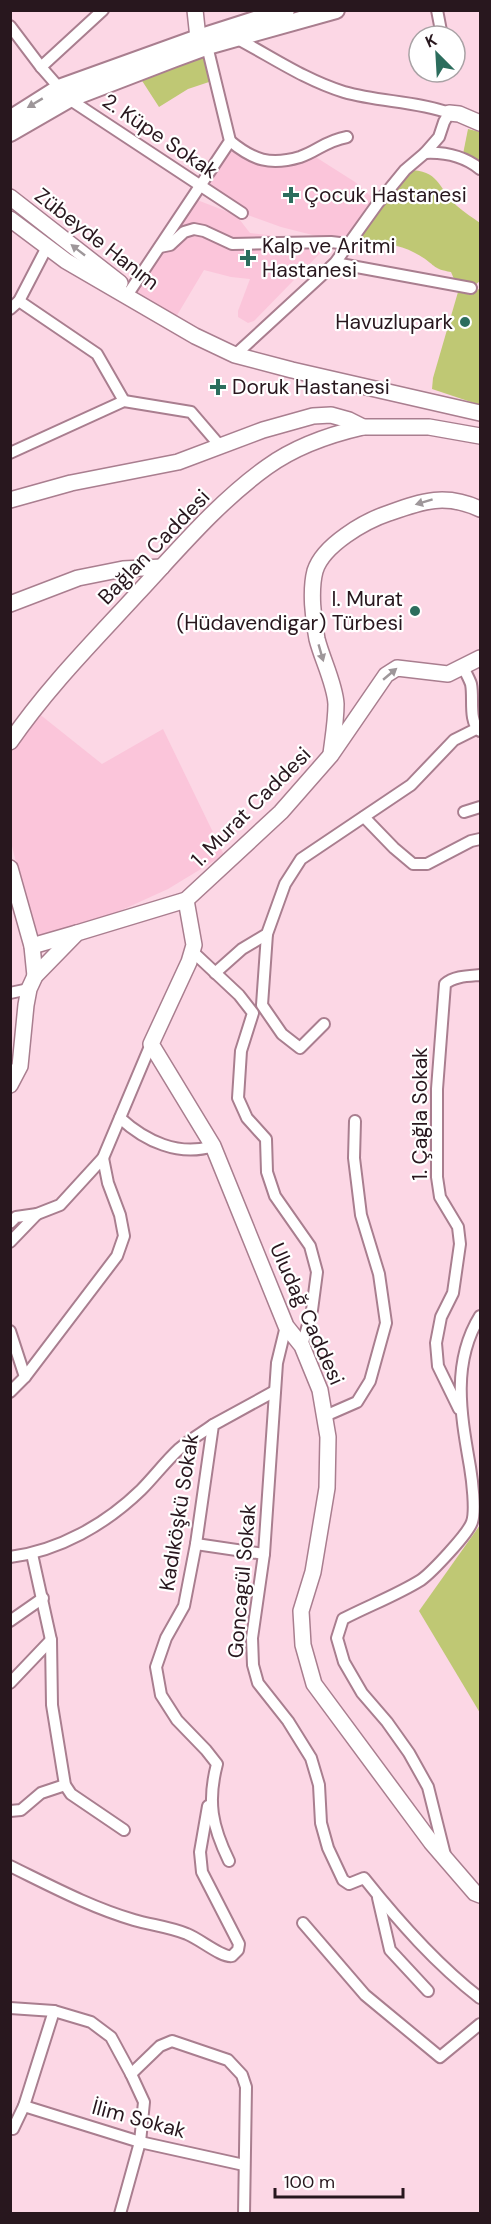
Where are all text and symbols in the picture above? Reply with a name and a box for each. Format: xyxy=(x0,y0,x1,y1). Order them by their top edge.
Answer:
north arrow xyxy=(407,24,467,84)
text: K xyxy=(422,29,441,52)
street label: 2. Küpe Sokak xyxy=(97,87,224,185)
one-way arrow xyxy=(27,97,43,108)
place label: Çocuk Hastanesi xyxy=(304,181,467,209)
street label: Zübeyde Hanım xyxy=(29,182,165,296)
marker: Çocuk Hastanesi xyxy=(282,186,300,204)
place label: Kalp ve Aritmi Hastanesi xyxy=(262,232,395,284)
one-way arrow xyxy=(71,245,86,257)
marker: Kalp ve Aritmi Hastanesi xyxy=(239,249,257,267)
place label: Havuzlupark xyxy=(335,308,453,336)
marker: Havuzlupark xyxy=(458,315,472,329)
place label: Doruk Hastanesi xyxy=(232,373,390,401)
marker: Doruk Hastanesi xyxy=(209,378,227,396)
street label: Bağlan Caddesi xyxy=(92,483,216,611)
one-way arrow xyxy=(415,498,433,507)
place label: I. Murat (Hüdavendigar) Türbesi xyxy=(176,585,403,637)
marker: I. Murat (Hüdavendigar) Türbesi xyxy=(408,604,422,618)
one-way arrow xyxy=(317,644,326,662)
one-way arrow xyxy=(382,668,398,681)
street label: 1. Murat Caddesi xyxy=(185,741,317,873)
street label: 1. Çağla Sokak xyxy=(406,1047,434,1181)
street label: Uludağ Caddesi xyxy=(263,1239,351,1389)
street label: Kadıköşkü Sokak xyxy=(153,1431,205,1593)
street label: Goncagül Sokak xyxy=(221,1502,263,1659)
street label: İlim Sokak xyxy=(89,2093,189,2145)
scale bar xyxy=(275,2161,402,2199)
text: 100 m xyxy=(284,2170,335,2194)

